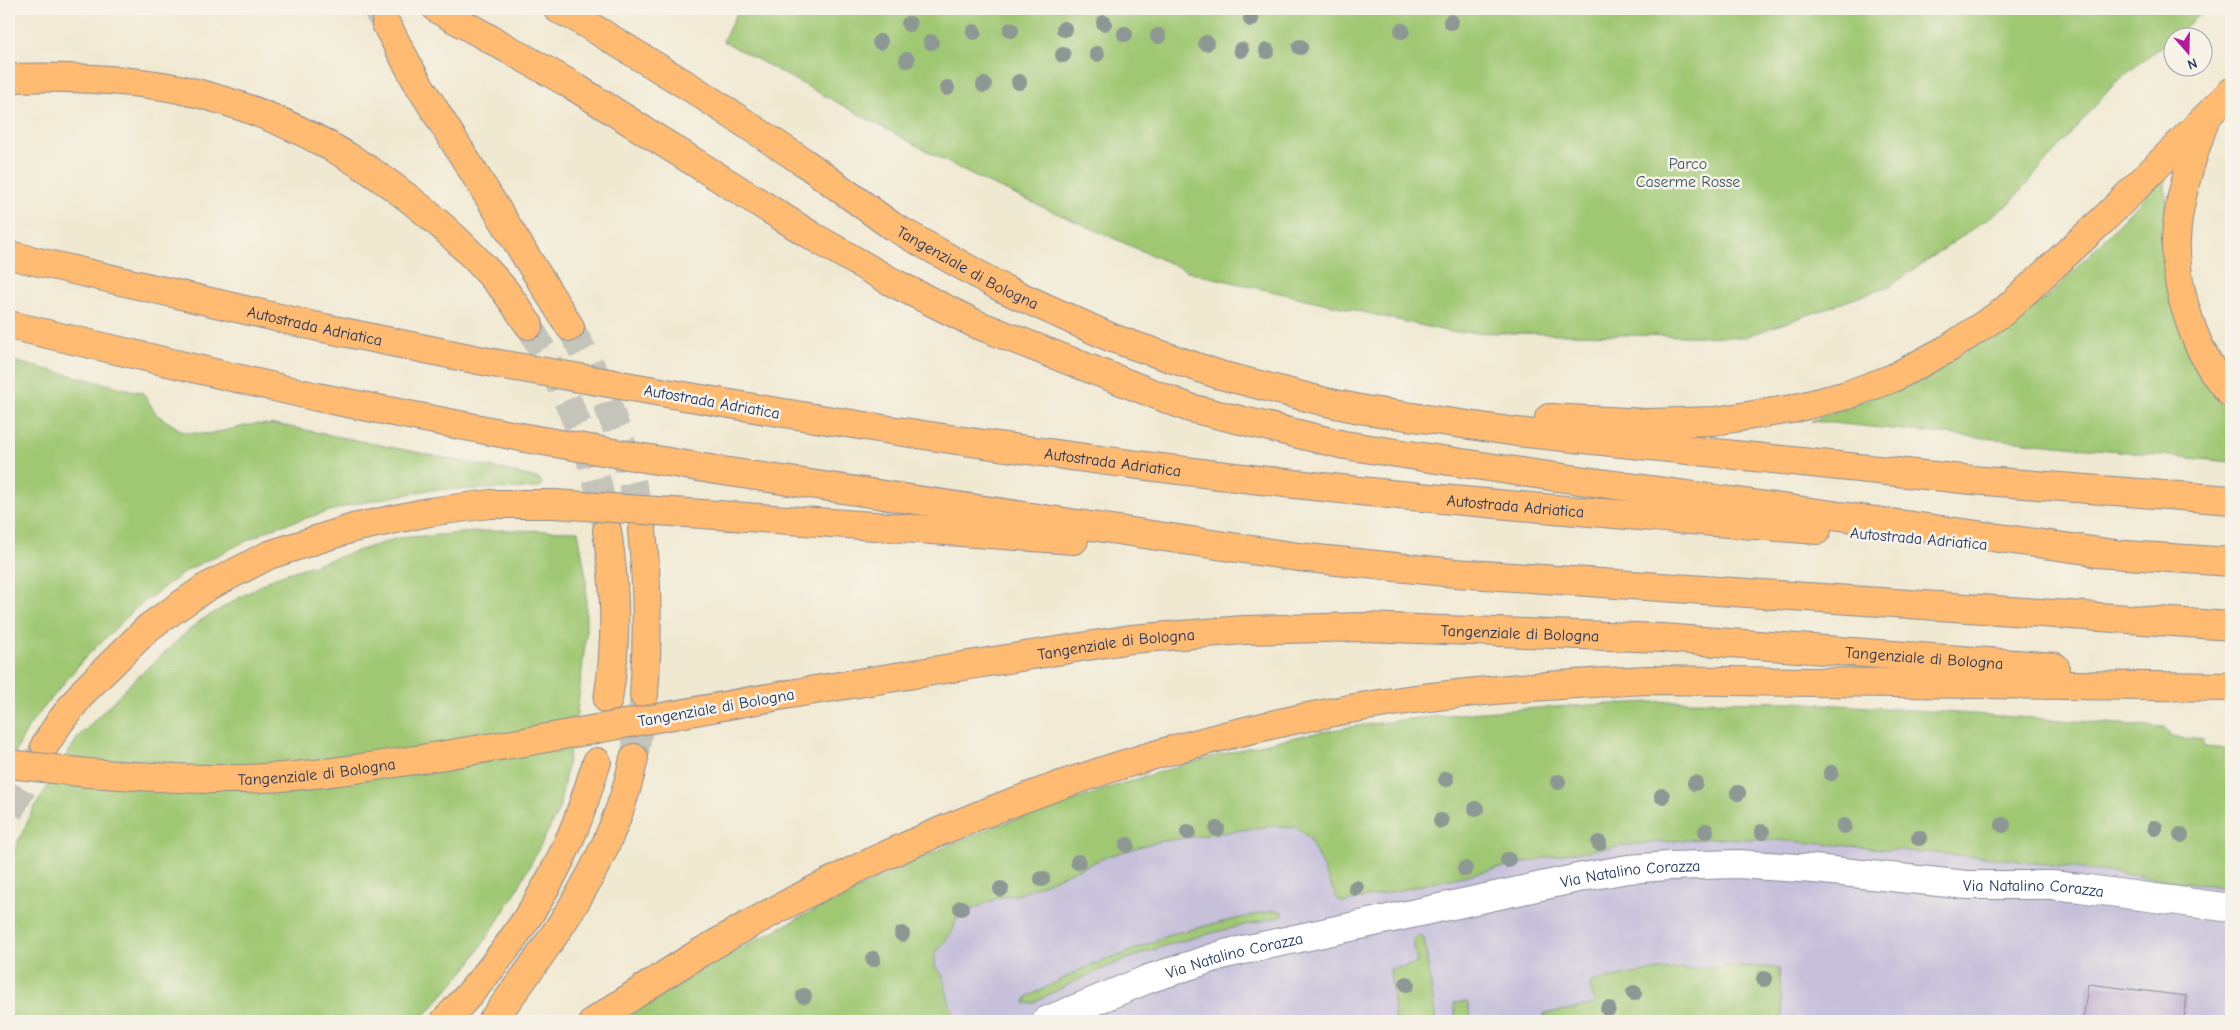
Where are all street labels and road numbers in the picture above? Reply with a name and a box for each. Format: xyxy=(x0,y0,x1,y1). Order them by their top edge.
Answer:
street label: Tangenziale di Bologna xyxy=(893,222,1041,313)
street label: Autostrada Adriatica xyxy=(245,303,384,350)
street label: Autostrada Adriatica xyxy=(642,381,781,423)
street label: Autostrada Adriatica xyxy=(1043,445,1182,480)
street label: Autostrada Adriatica xyxy=(1446,492,1585,521)
street label: Autostrada Adriatica xyxy=(1850,524,1988,554)
street label: Tangenziale di Bologna xyxy=(1440,622,1600,646)
street label: Tangenziale di Bologna xyxy=(1036,626,1195,664)
street label: Tangenziale di Bologna xyxy=(1844,644,2004,673)
street label: Tangenziale di Bologna xyxy=(637,685,796,731)
street label: Tangenziale di Bologna xyxy=(237,755,397,789)
street label: Via Natalino Corazza xyxy=(1559,857,1701,892)
street label: Via Natalino Corazza xyxy=(1963,877,2105,901)
street label: Via Natalino Corazza xyxy=(1164,929,1305,983)

